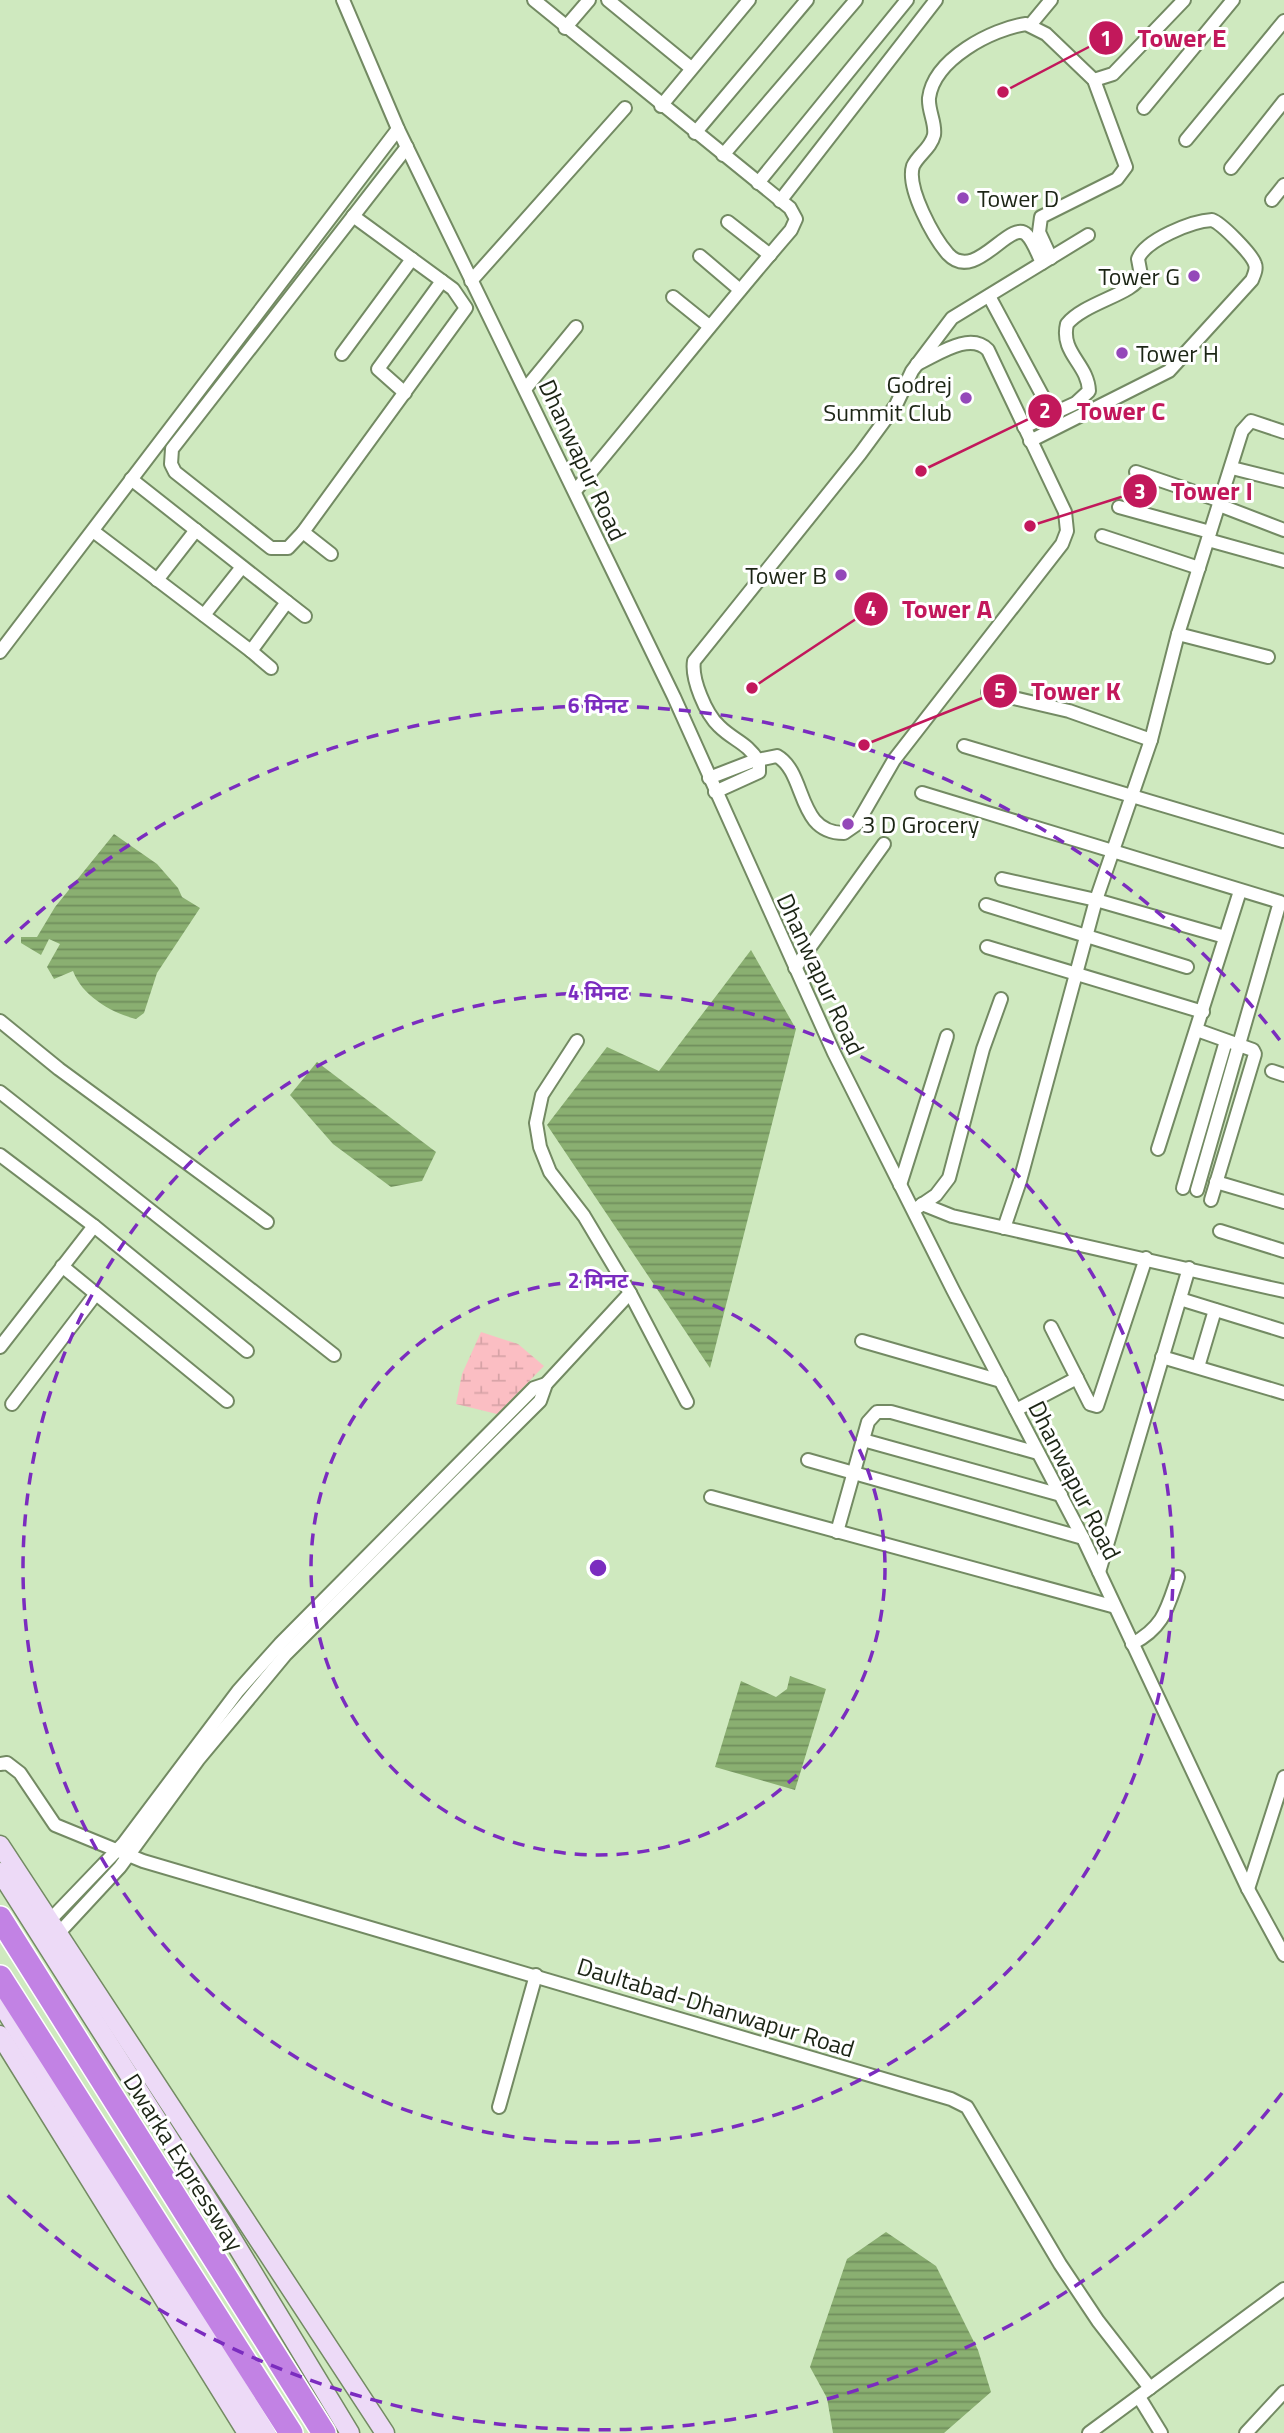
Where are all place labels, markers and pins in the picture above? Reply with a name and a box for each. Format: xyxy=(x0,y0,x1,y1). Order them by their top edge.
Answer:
callout: Tower E xyxy=(1089,15,1240,62)
place label: Tower D xyxy=(977,180,1059,216)
marker: Tower D xyxy=(955,190,971,206)
place label: Tower G xyxy=(1098,258,1180,294)
marker: Tower G xyxy=(1186,268,1202,284)
place label: Tower H xyxy=(1136,335,1219,371)
marker: Tower H xyxy=(1114,345,1130,361)
place label: Godrej Summit Club xyxy=(823,366,952,430)
callout: Tower C xyxy=(1027,388,1179,435)
marker: Godrej Summit Club xyxy=(958,390,974,406)
callout: Tower I xyxy=(1122,468,1267,515)
place label: Tower B xyxy=(745,557,827,593)
marker: Tower B xyxy=(833,567,849,583)
callout: Tower A xyxy=(853,585,1006,632)
callout: Tower K xyxy=(982,667,1135,714)
place label: 3 D Grocery xyxy=(862,806,980,842)
marker: 3 D Grocery xyxy=(840,816,856,832)
centre of rings xyxy=(586,1556,610,1580)

